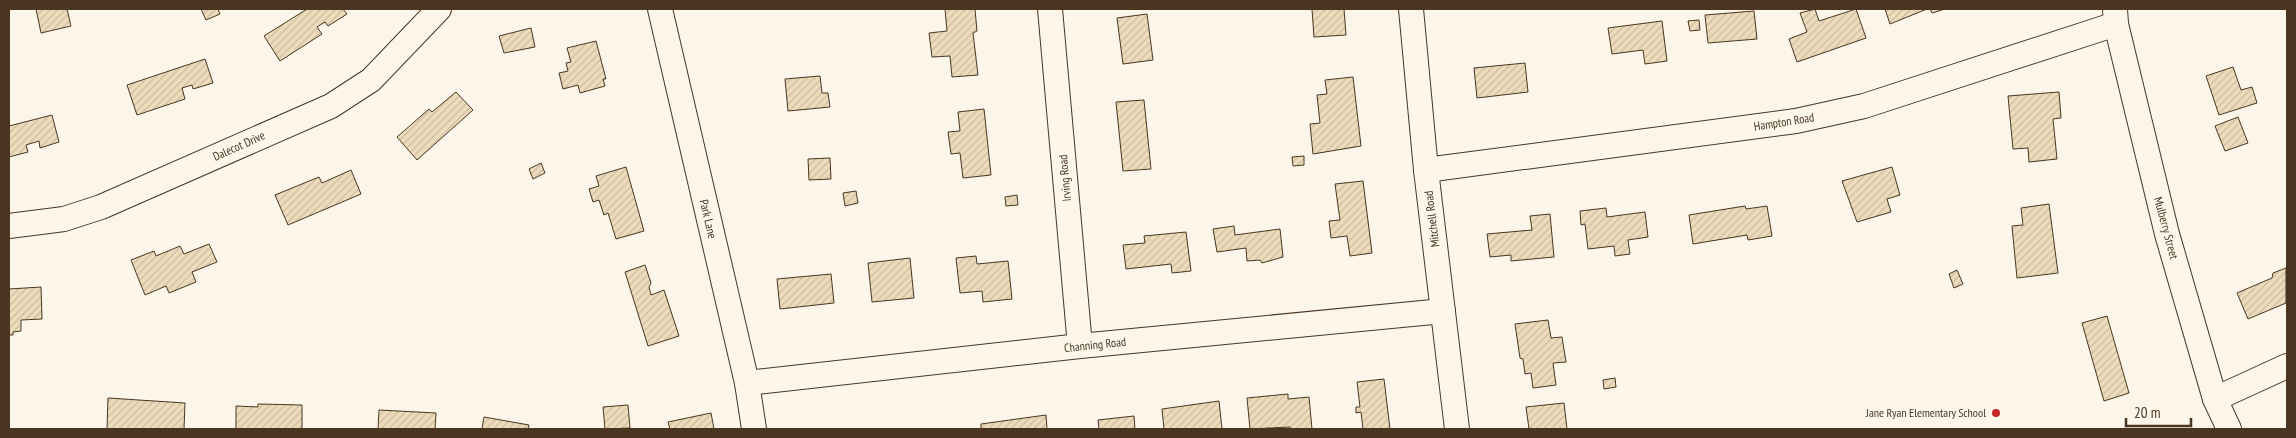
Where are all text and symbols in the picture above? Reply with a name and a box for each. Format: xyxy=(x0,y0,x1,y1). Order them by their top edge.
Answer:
street label: Hampton Road xyxy=(1753,109,1815,134)
street label: Dalecot Drive xyxy=(210,127,267,164)
street label: Irving Road xyxy=(1055,154,1074,202)
street label: Mitchell Road xyxy=(1421,190,1442,248)
street label: Mulberry Street xyxy=(2151,195,2182,261)
street label: Park Lane xyxy=(697,198,720,240)
street label: Channing Road xyxy=(1063,334,1127,355)
scale bar xyxy=(2126,396,2191,428)
text: 20 m xyxy=(2134,403,2160,422)
place label: Jane Ryan Elementary School xyxy=(1865,405,1986,420)
marker: Jane Ryan Elementary School xyxy=(1990,407,2002,419)

